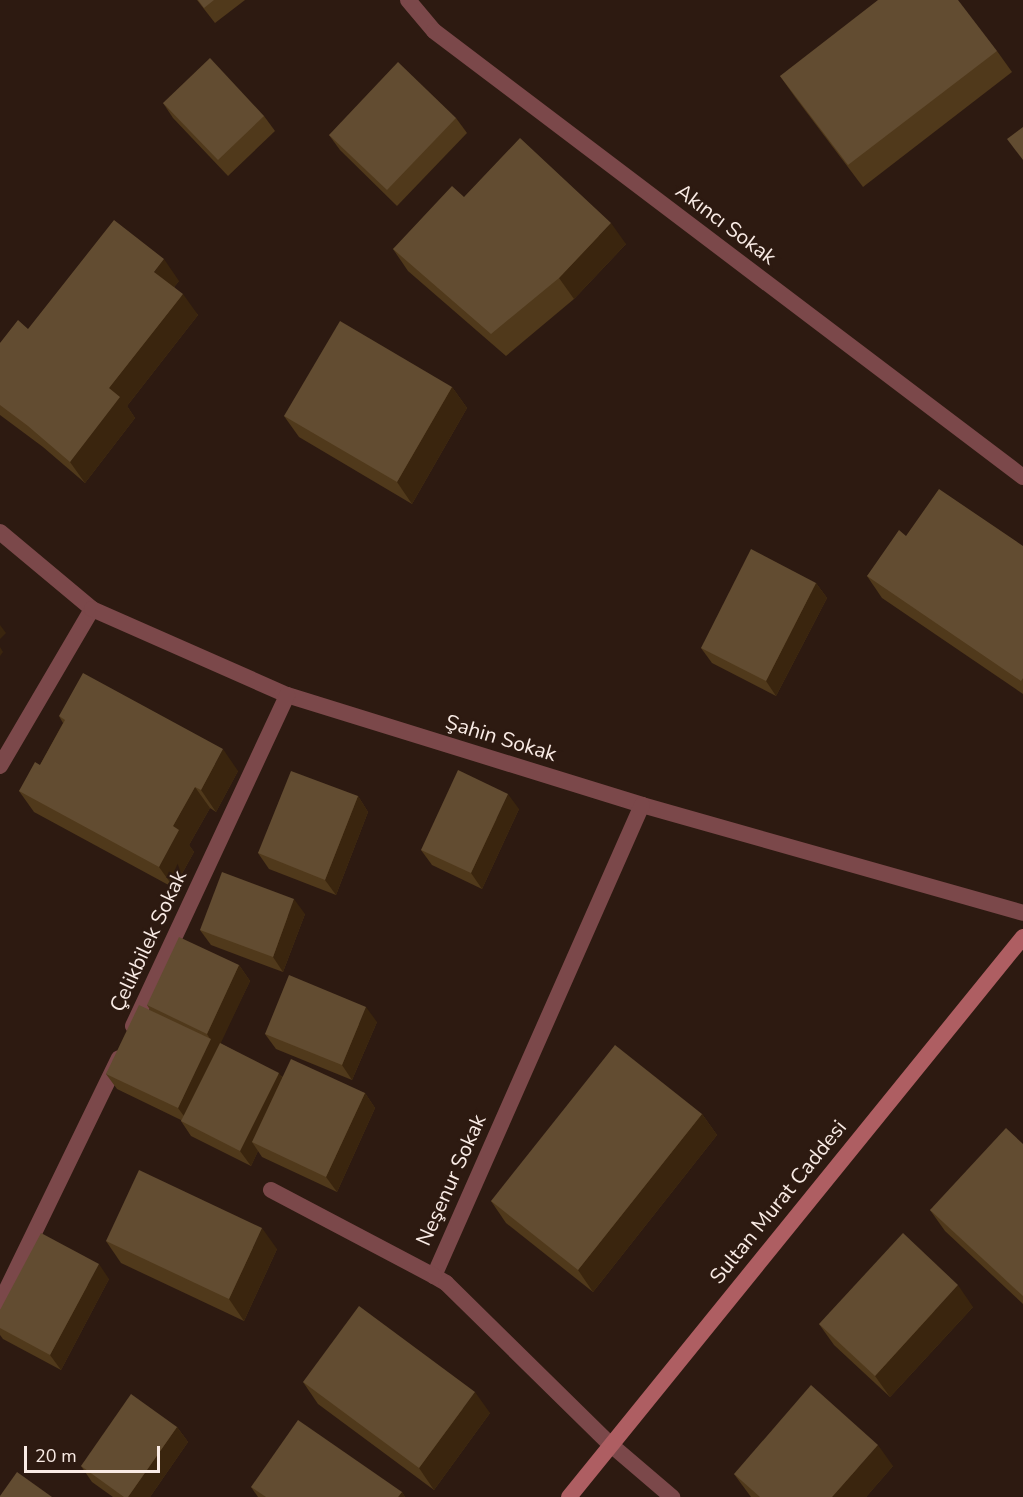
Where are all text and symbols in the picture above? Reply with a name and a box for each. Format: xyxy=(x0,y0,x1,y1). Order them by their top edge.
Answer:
street label: Akıncı Sokak xyxy=(671,178,781,270)
street label: Şahin Sokak xyxy=(442,709,560,767)
street label: Çelikbilek Sokak xyxy=(104,866,192,1016)
street label: Neşenur Sokak xyxy=(411,1110,491,1250)
street label: Sultan Murat Caddesi xyxy=(704,1115,852,1289)
scale bar xyxy=(27,1434,164,1472)
text: 20 m xyxy=(35,1444,77,1468)

